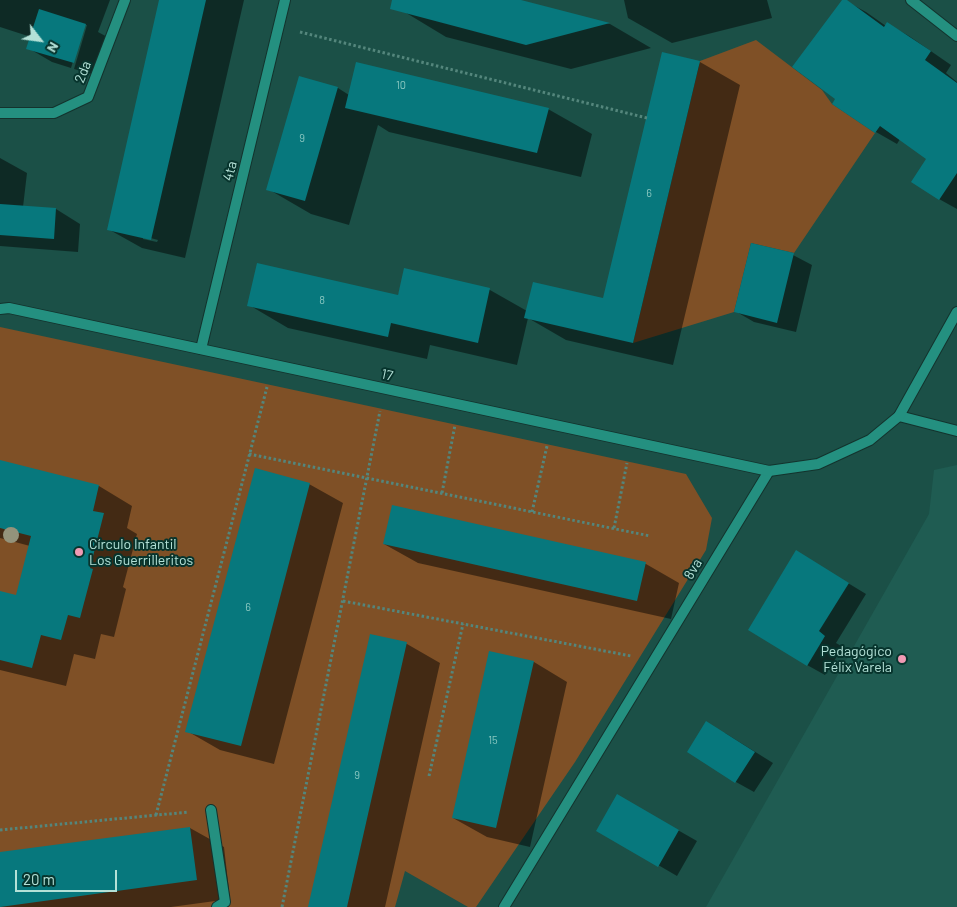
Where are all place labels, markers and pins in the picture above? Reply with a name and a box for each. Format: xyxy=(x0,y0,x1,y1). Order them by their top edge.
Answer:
place label: Círculo Infantil Los Guerrilleritos xyxy=(89,536,193,568)
marker: Círculo Infantil Los Guerrilleritos xyxy=(73,546,85,558)
place label: Pedagógico Félix Varela xyxy=(821,643,892,676)
marker: Pedagógico Félix Varela xyxy=(896,653,908,665)

